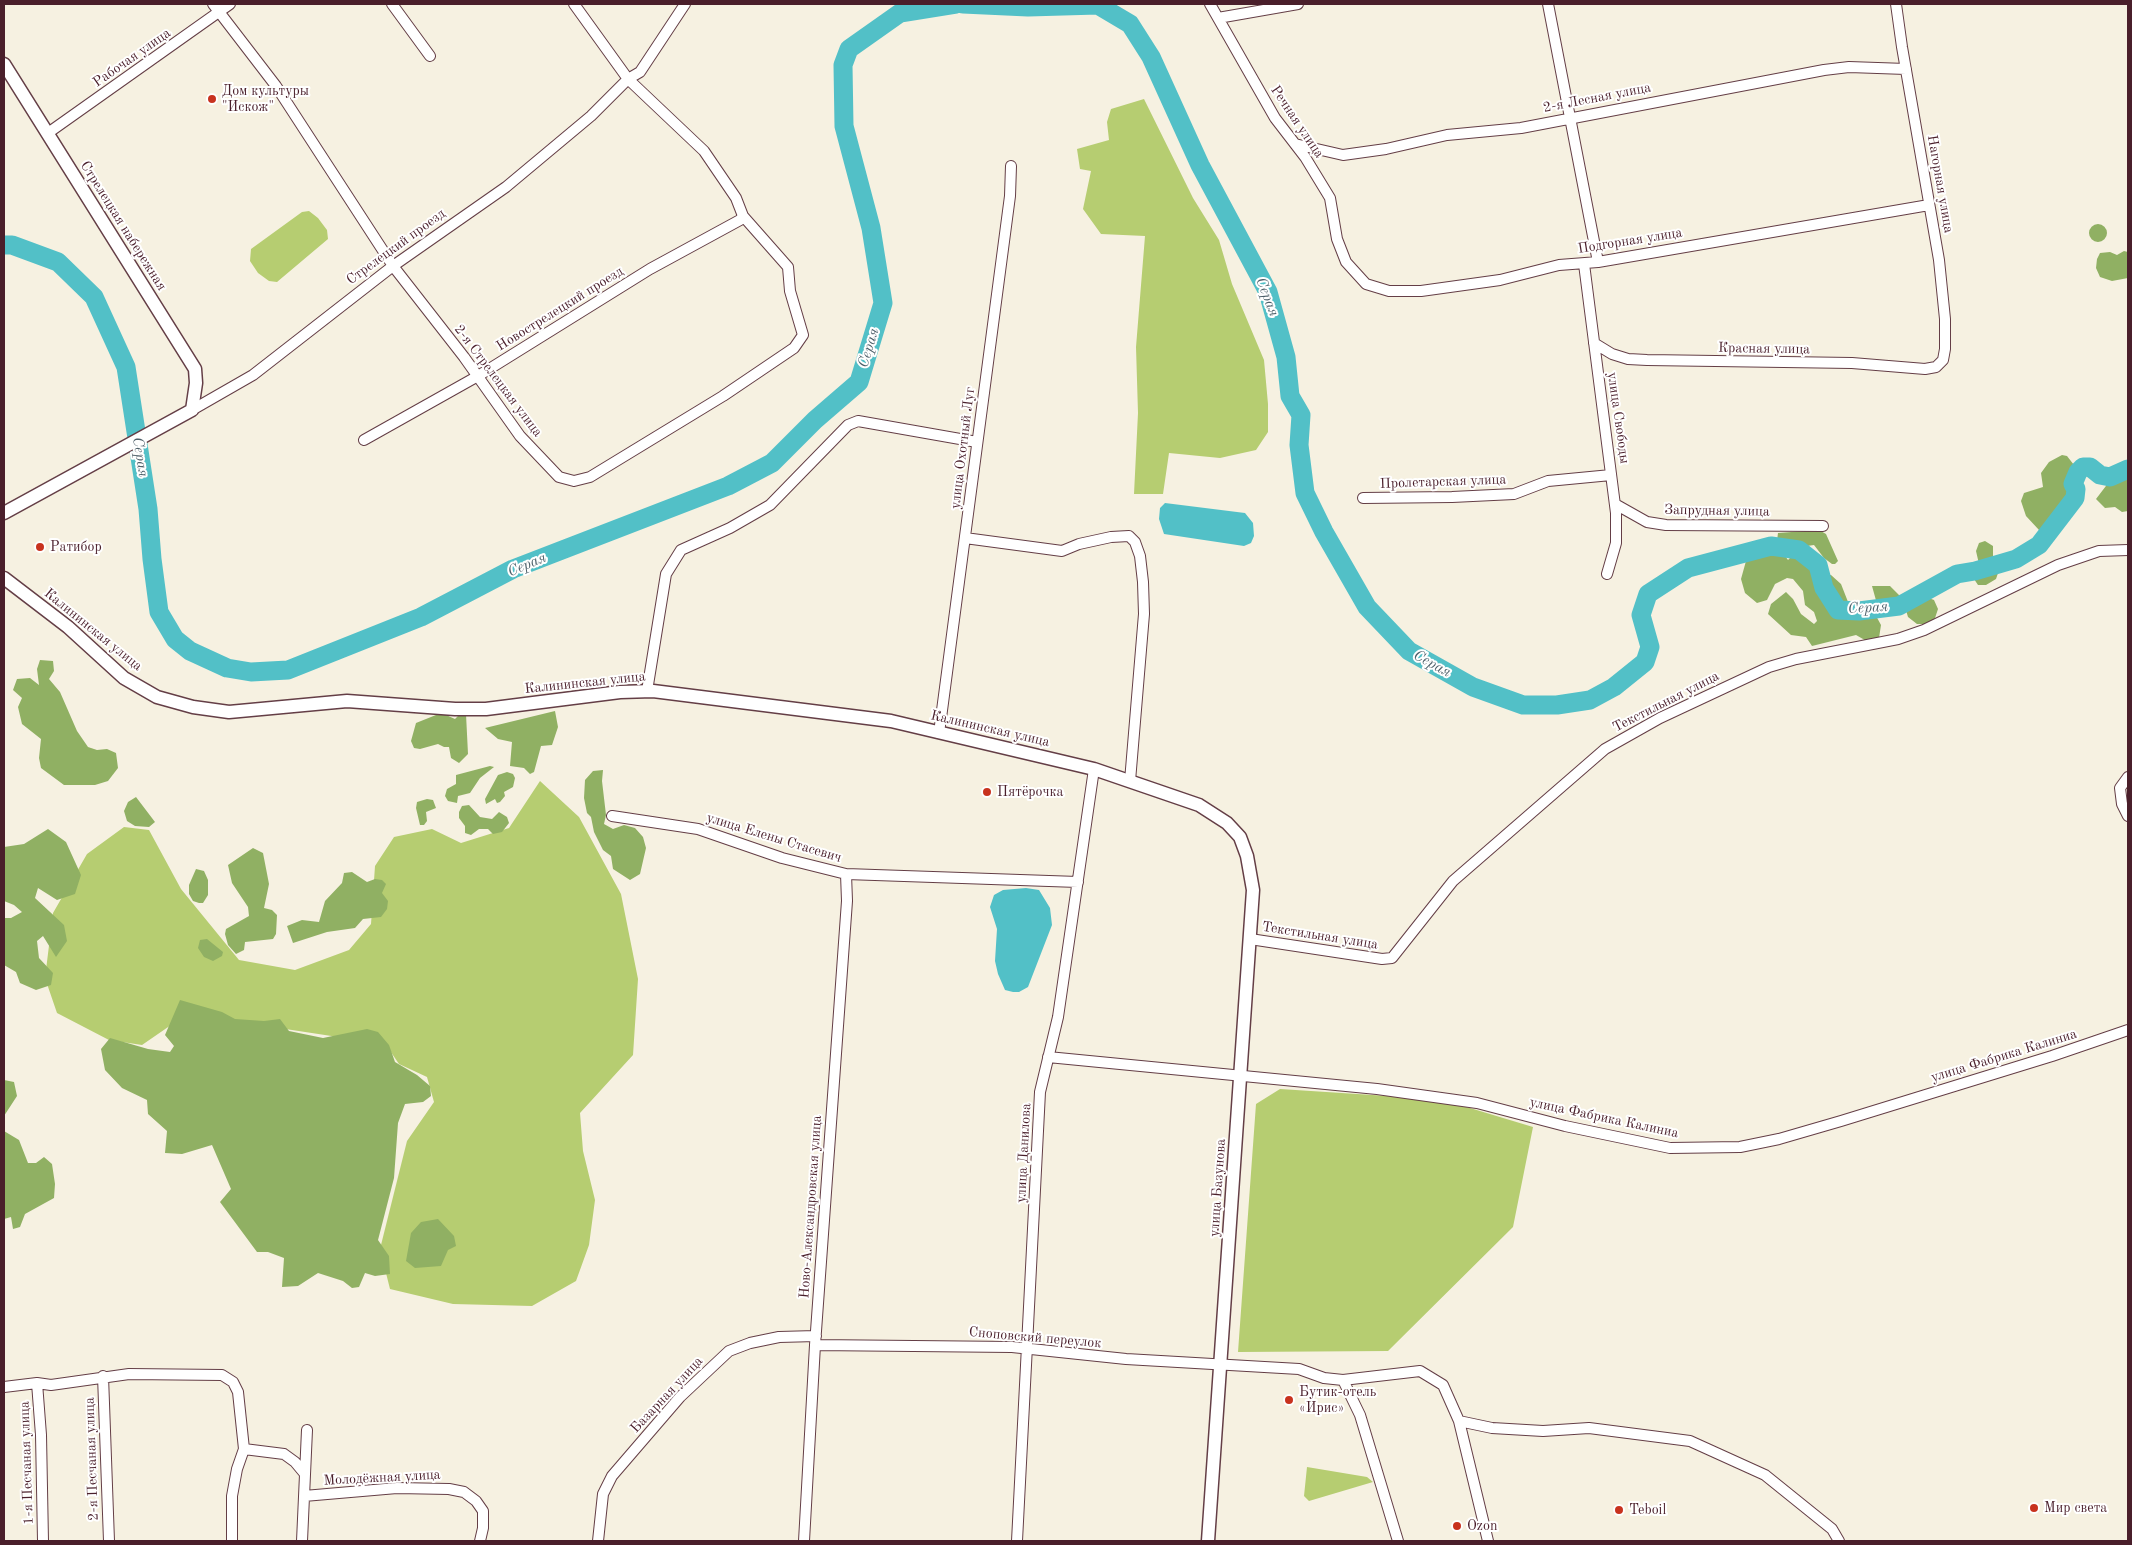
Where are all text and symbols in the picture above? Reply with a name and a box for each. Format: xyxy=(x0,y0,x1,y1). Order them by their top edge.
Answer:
street label: Рабочая улица xyxy=(90,25,174,91)
street label: 2-я Лесная улица xyxy=(1542,79,1652,117)
place label: Дом культуры "Искож" xyxy=(222,83,309,115)
street label: Речная улица xyxy=(1267,83,1327,161)
marker: Дом культуры "Искож" xyxy=(206,93,218,105)
street label: Нагорная улица xyxy=(1923,134,1957,234)
street label: Стрелецкая набережная xyxy=(76,158,170,294)
street label: Стрелецкий проезд xyxy=(343,205,449,289)
street label: Подгорная улица xyxy=(1577,224,1683,258)
street label: Новострелецкий проезд xyxy=(493,263,627,355)
water label: Серая xyxy=(1251,275,1283,319)
street label: 2-я Стрелецкая улица xyxy=(450,322,546,440)
water label: Серая xyxy=(854,326,884,370)
street label: Красная улица xyxy=(1718,340,1810,358)
street label: улица Свободы xyxy=(1603,371,1633,465)
street label: улица Охотный Луг xyxy=(947,386,979,510)
water label: Серая xyxy=(128,436,152,478)
street label: Пролетарская улица xyxy=(1379,471,1507,493)
street label: Запрудная улица xyxy=(1664,502,1770,520)
place label: Ратибор xyxy=(50,539,102,555)
marker: Ратибор xyxy=(34,541,46,553)
water label: Серая xyxy=(505,549,549,581)
street label: Калининская улица xyxy=(40,585,146,675)
water label: Серая xyxy=(1847,598,1889,618)
water label: Серая xyxy=(1410,646,1454,682)
street label: Калининская улица xyxy=(524,668,646,698)
street label: Текстильная улица xyxy=(1610,668,1722,736)
street label: Калининская улица xyxy=(929,707,1051,751)
place label: Пятёрочка xyxy=(997,784,1063,800)
marker: Пятёрочка xyxy=(981,786,993,798)
street label: улица Елены Стасевич xyxy=(704,809,844,867)
street label: Текстильная улица xyxy=(1261,919,1379,953)
street label: улица Фабрика Калиниа xyxy=(1929,1026,2079,1086)
street label: улица Фабрика Калиниа xyxy=(1528,1094,1680,1142)
street label: улица Данилова xyxy=(1013,1103,1035,1203)
street label: Ново-Александровская улица xyxy=(796,1115,826,1299)
street label: улица Базунова xyxy=(1206,1138,1230,1238)
street label: Сноповский переулок xyxy=(968,1324,1102,1352)
street label: Базарная улица xyxy=(627,1353,707,1437)
place label: Бутик-отель «Ирис» xyxy=(1299,1384,1376,1416)
marker: Бутик-отель «Ирис» xyxy=(1283,1394,1295,1406)
street label: 2-я Песчаная улица xyxy=(81,1397,103,1521)
street label: 1-я Песчаная улица xyxy=(16,1401,38,1525)
street label: Молодёжная улица xyxy=(323,1467,441,1489)
place label: Мир света xyxy=(2044,1500,2107,1516)
place label: Teboil xyxy=(1629,1502,1666,1518)
marker: Мир света xyxy=(2028,1502,2040,1514)
marker: Teboil xyxy=(1613,1504,1625,1516)
place label: Ozon xyxy=(1467,1518,1497,1534)
marker: Ozon xyxy=(1451,1520,1463,1532)

